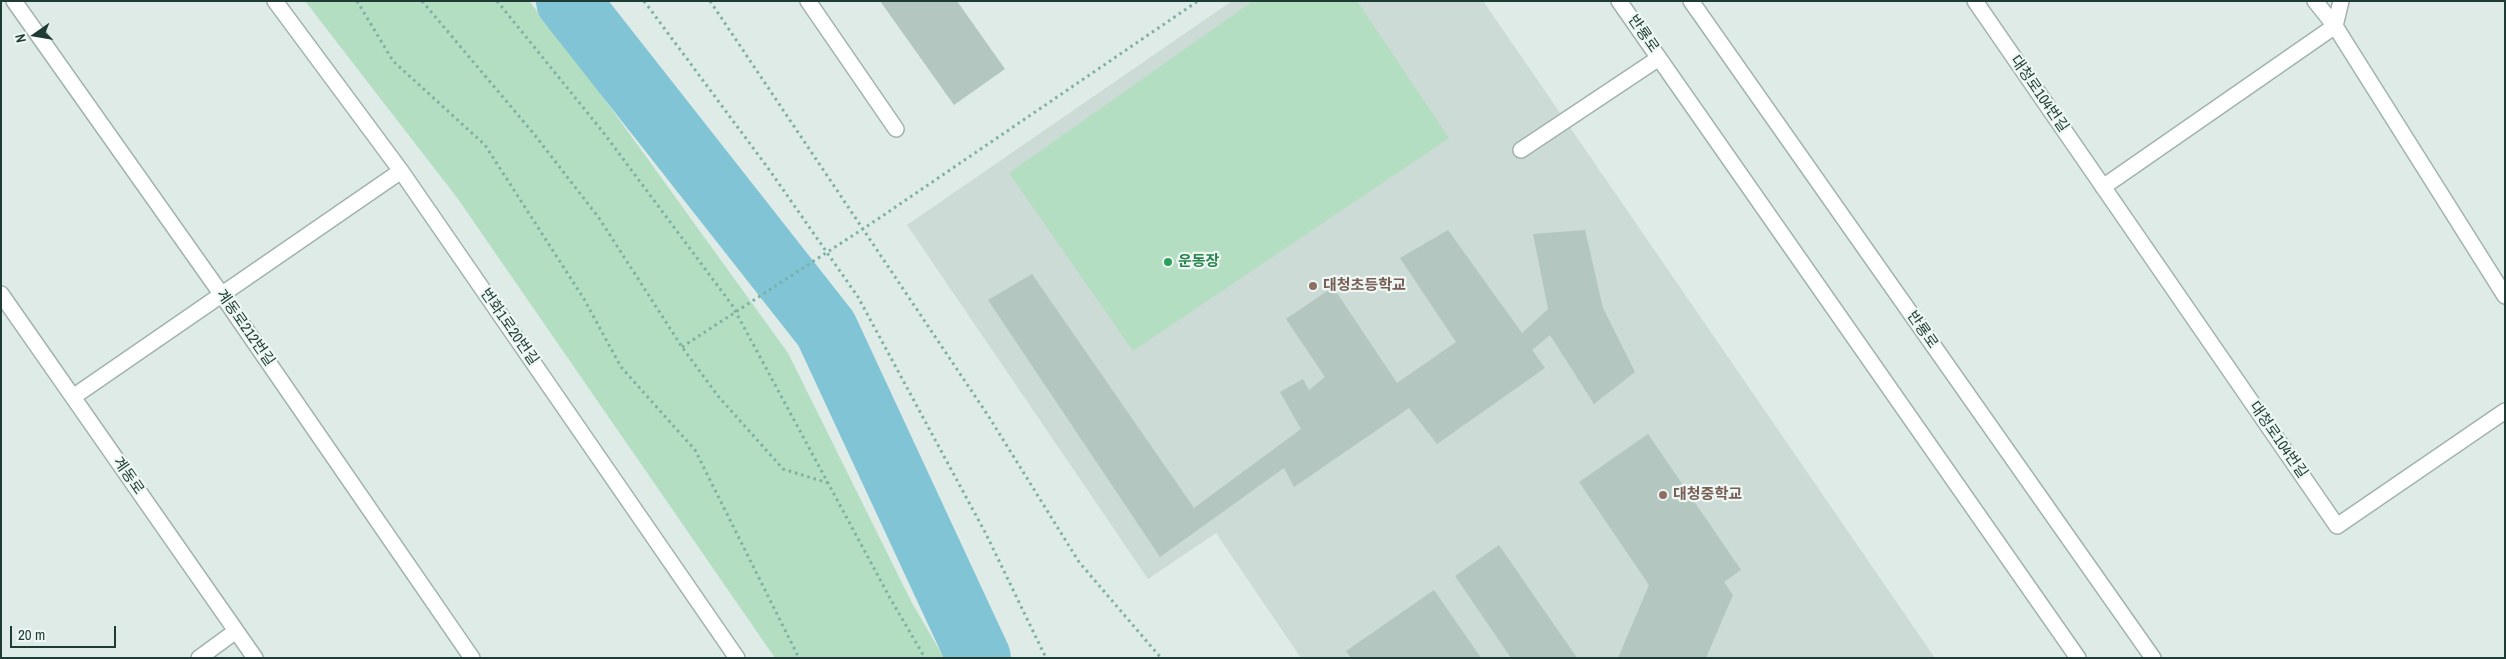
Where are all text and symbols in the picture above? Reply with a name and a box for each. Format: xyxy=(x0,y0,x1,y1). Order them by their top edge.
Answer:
north arrow xyxy=(10,10,60,60)
street label: 반룡로 xyxy=(1624,12,1662,56)
text: N xyxy=(11,32,30,44)
street label: 대청로104번길 xyxy=(2006,52,2072,136)
place label: 운동장 xyxy=(1178,253,1219,271)
marker: 운동장 xyxy=(1162,256,1174,268)
place label: 대청초등학교 xyxy=(1323,277,1406,295)
marker: 대청초등학교 xyxy=(1307,280,1319,292)
street label: 번화1로20번길 xyxy=(476,285,542,369)
street label: 계동로212번길 xyxy=(212,286,278,370)
street label: 반룡로 xyxy=(1903,308,1941,352)
street label: 대청로104번길 xyxy=(2245,398,2311,482)
street label: 계동로 xyxy=(109,454,147,498)
place label: 대청중학교 xyxy=(1673,486,1742,504)
marker: 대청중학교 xyxy=(1657,489,1669,501)
scale bar xyxy=(12,616,119,648)
text: 20 m xyxy=(18,624,45,645)

